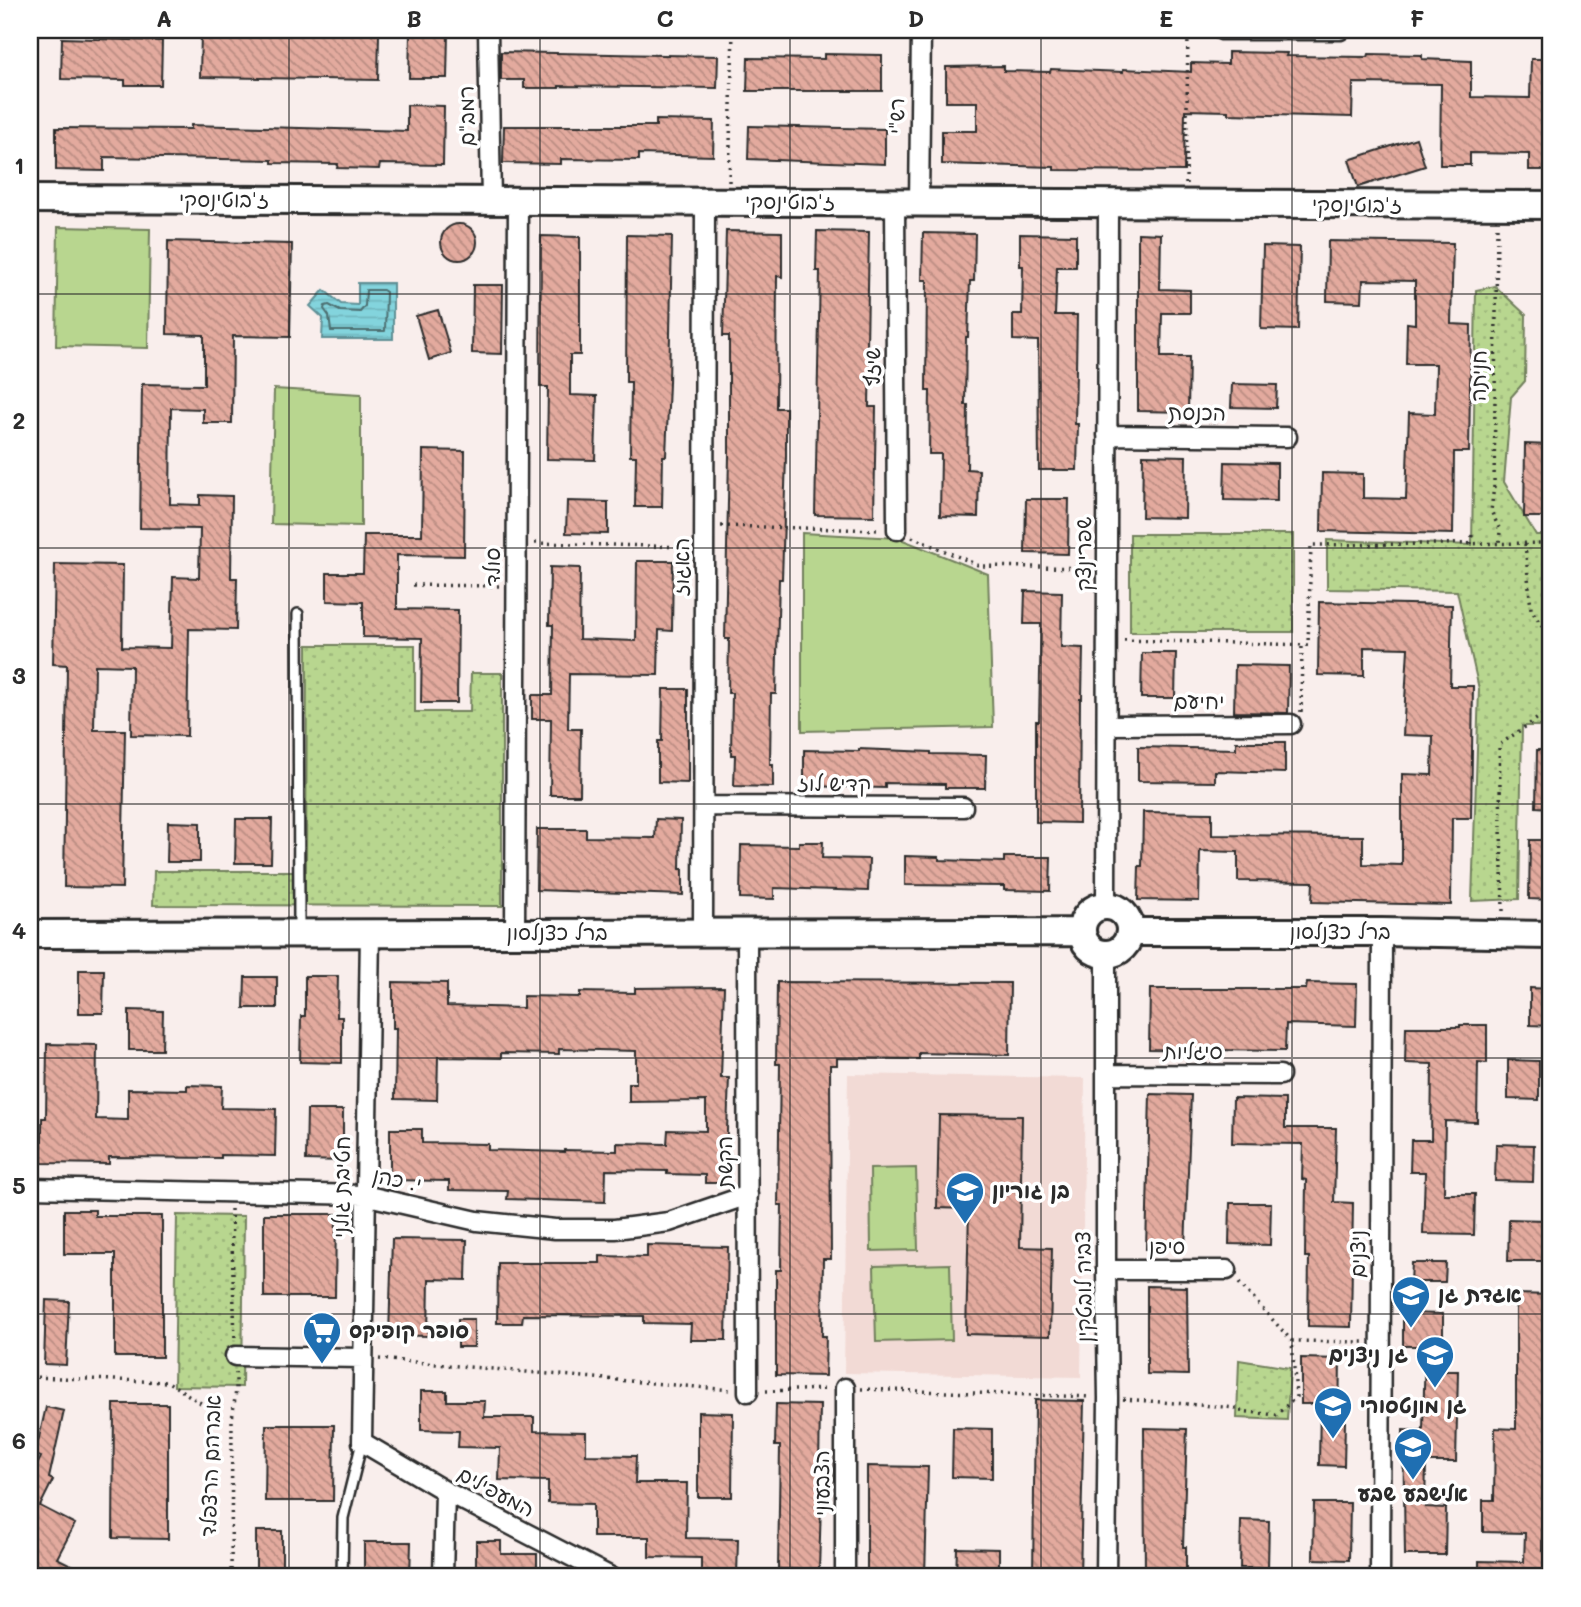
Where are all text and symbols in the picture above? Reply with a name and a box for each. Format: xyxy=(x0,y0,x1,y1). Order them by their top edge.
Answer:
text: A xyxy=(156,3,172,33)
text: B xyxy=(406,3,422,33)
text: C xyxy=(656,3,674,33)
text: D xyxy=(908,3,924,33)
text: E xyxy=(1159,3,1173,33)
text: F xyxy=(1410,3,1424,33)
street label: רמב"ם xyxy=(451,85,480,147)
street label: רש"י xyxy=(882,98,909,134)
text: 1 xyxy=(14,150,24,180)
street label: ז'בוטינסקי xyxy=(179,185,269,213)
street label: ז'בוטינסקי xyxy=(745,187,835,215)
street label: ז'בוטינסקי xyxy=(1312,190,1402,218)
street label: שיזף xyxy=(858,348,885,386)
street label: חניתה xyxy=(1464,350,1492,402)
street label: הכנסת xyxy=(1168,397,1226,426)
text: 2 xyxy=(13,405,25,435)
street label: שפרינצק xyxy=(1069,517,1097,591)
street label: האגוז xyxy=(667,538,694,596)
street label: סולד xyxy=(478,548,505,586)
text: 3 xyxy=(12,660,26,690)
street label: יחיעם xyxy=(1174,687,1224,714)
street label: קדיש לוז xyxy=(797,769,871,797)
text: 4 xyxy=(12,915,26,945)
street label: ברל כצנלסון xyxy=(1289,917,1391,945)
street label: ברל כצנלסון xyxy=(506,918,608,946)
street label: סיגליות xyxy=(1161,1037,1223,1064)
street label: חטיבת גולני xyxy=(326,1136,355,1238)
street label: הקשת xyxy=(710,1136,738,1189)
street label: י. כהן xyxy=(370,1160,424,1198)
text: 5 xyxy=(12,1170,26,1200)
school or university icon: בן גוריון xyxy=(944,1170,986,1225)
place label: בן גוריון xyxy=(992,1176,1070,1204)
street label: ניצנים xyxy=(1343,1230,1371,1278)
street label: צביה לובטקין xyxy=(1068,1231,1098,1343)
street label: סיפן xyxy=(1149,1232,1185,1260)
school or university icon: אגדת גן xyxy=(1390,1274,1432,1329)
place label: אגדת גן xyxy=(1438,1280,1522,1308)
supermarket icon: סופר קופיקס xyxy=(301,1310,343,1365)
place label: סופר קופיקס xyxy=(349,1316,469,1344)
school or university icon: גן ניצנים xyxy=(1414,1334,1456,1389)
place label: גן ניצנים xyxy=(1329,1340,1408,1368)
school or university icon: גן מונטסורי xyxy=(1312,1385,1354,1440)
place label: גן מונטסורי xyxy=(1360,1391,1467,1419)
street label: אברהם הרצפלד xyxy=(194,1394,225,1537)
text: 6 xyxy=(12,1425,26,1455)
school or university icon: אלישבע שבע xyxy=(1392,1426,1434,1481)
street label: הצבעוני xyxy=(807,1450,834,1516)
street label: המעפילים xyxy=(453,1459,540,1522)
place label: אלישבע שבע xyxy=(1358,1479,1468,1506)

